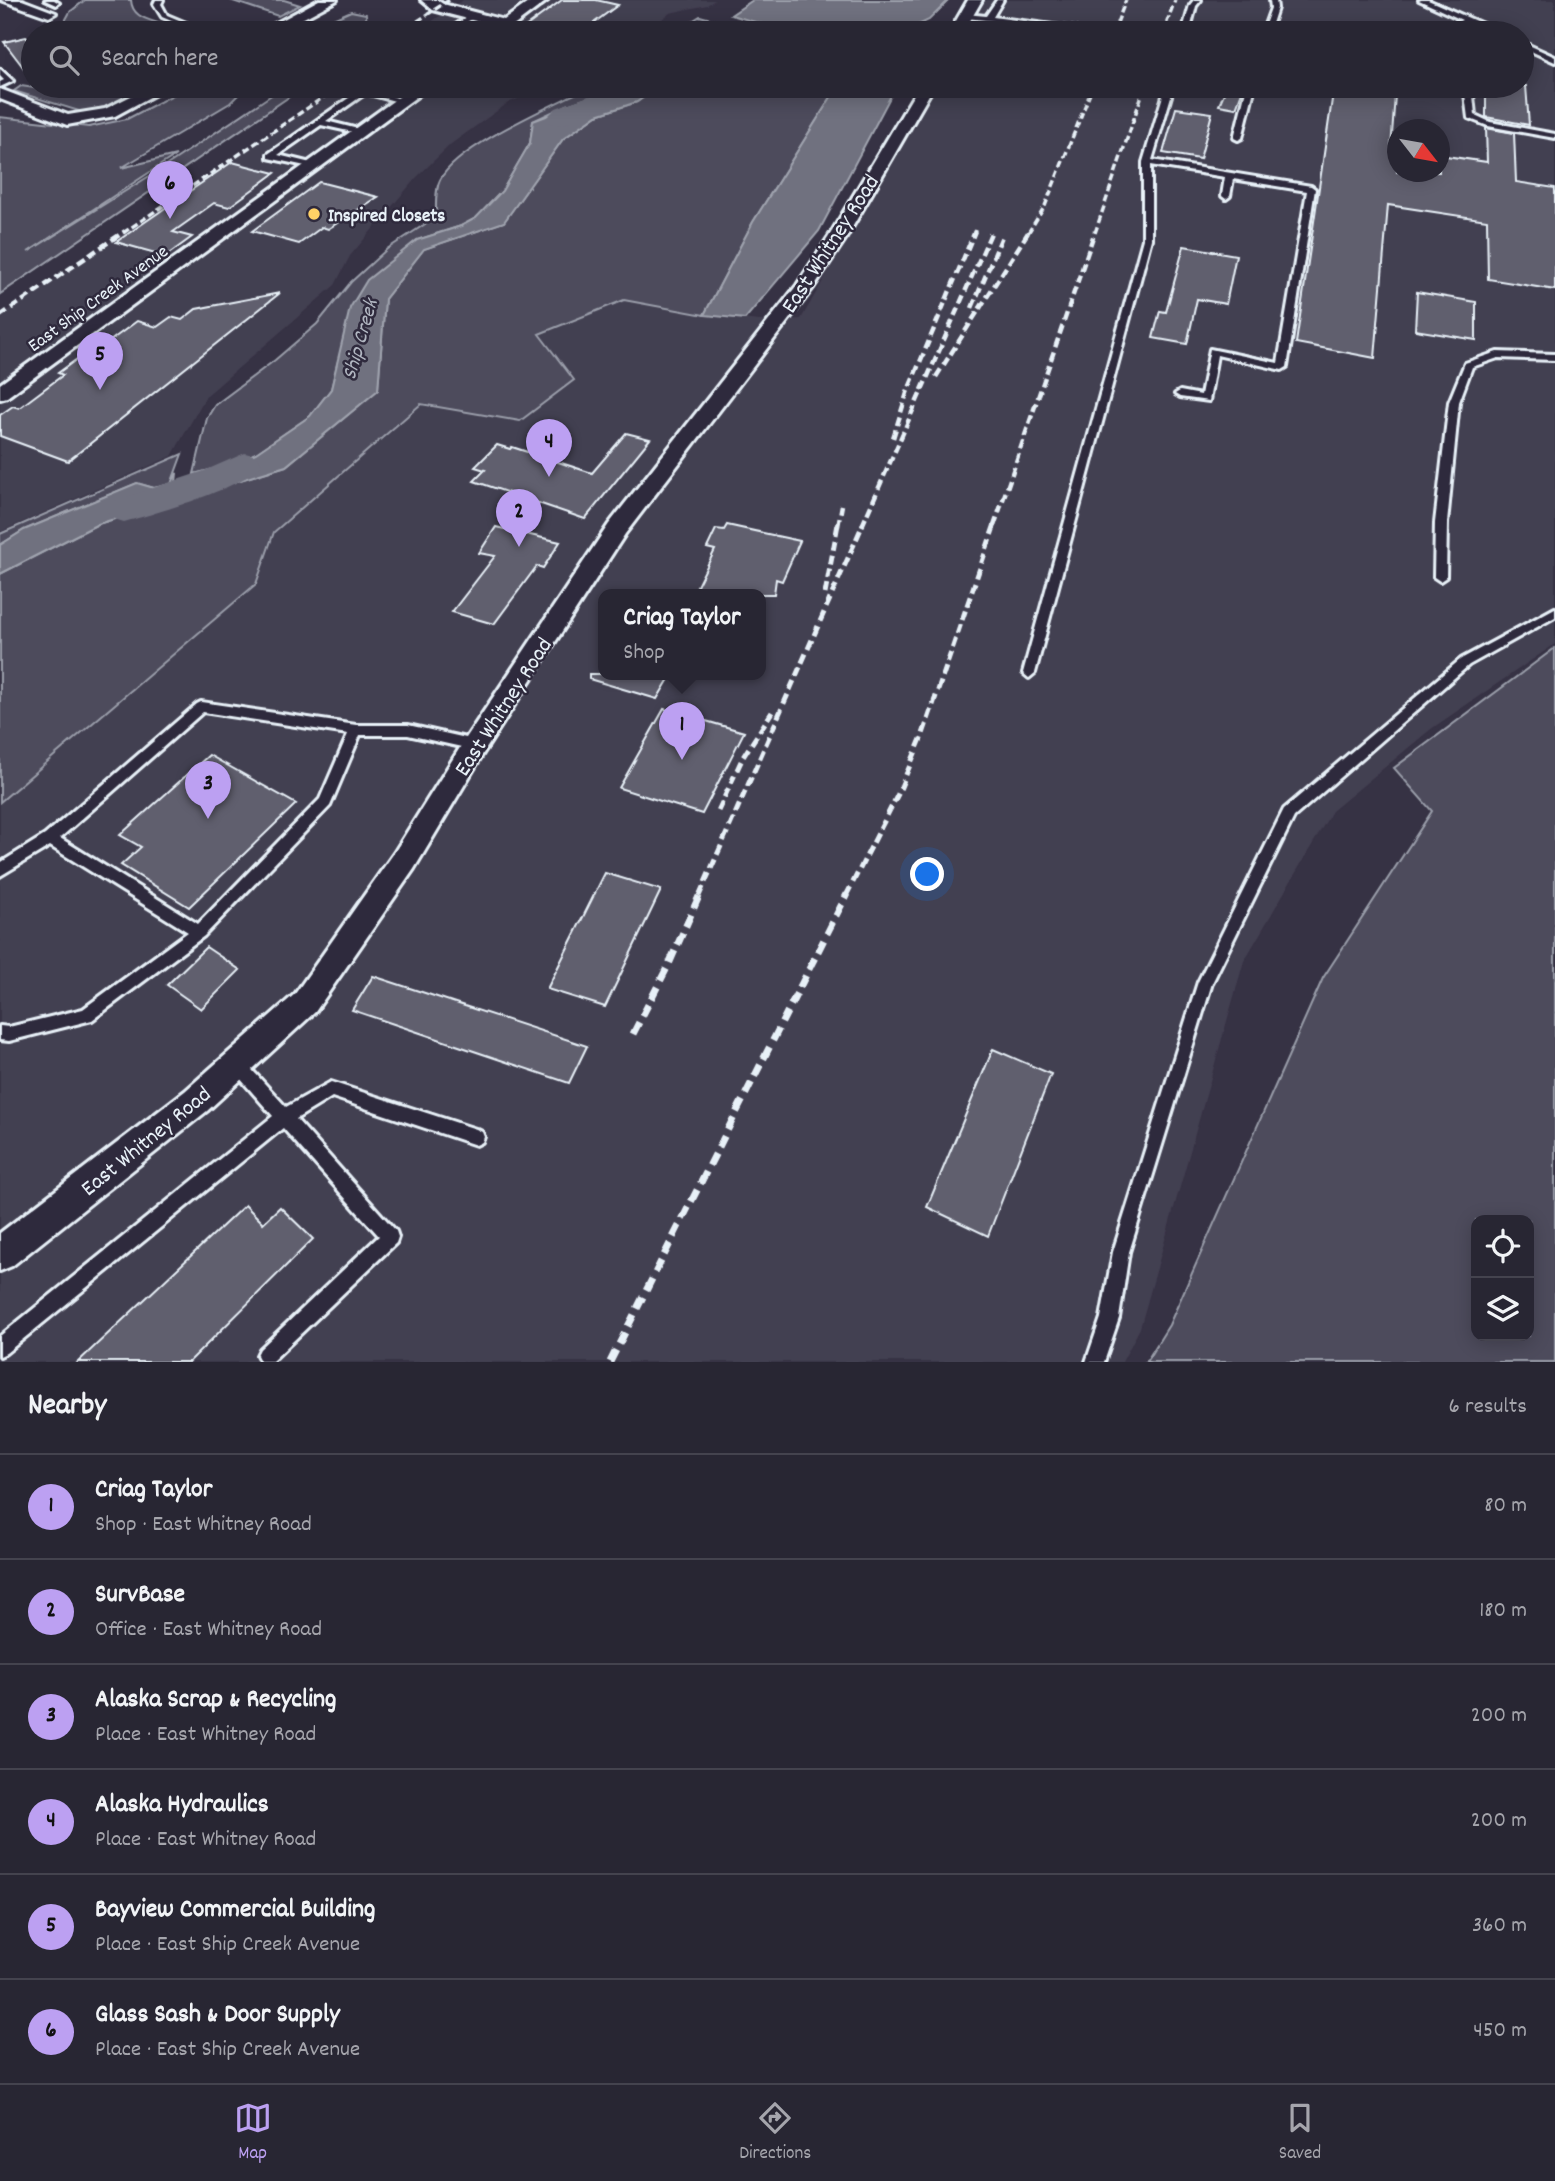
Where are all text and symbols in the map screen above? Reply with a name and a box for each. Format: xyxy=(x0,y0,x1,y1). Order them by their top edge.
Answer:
search box xyxy=(21,21,1534,98)
icon: search xyxy=(45,41,83,79)
text: Search here xyxy=(101,41,219,78)
north arrow xyxy=(1387,119,1450,182)
pin: 6 xyxy=(147,161,193,219)
street label: East Whitney Road xyxy=(775,169,889,321)
place label: Inspired Closets xyxy=(328,204,445,231)
marker: Inspired Closets xyxy=(306,206,322,222)
street label: East Ship Creek Avenue xyxy=(23,240,175,360)
water label: Ship Creek xyxy=(336,294,388,384)
pin: 5 xyxy=(77,332,123,390)
pin: 4 xyxy=(526,419,572,477)
pin: 2 xyxy=(496,489,542,547)
popup xyxy=(598,589,766,680)
text: Criag Taylor xyxy=(623,600,741,637)
street label: East Whitney Road xyxy=(448,632,562,784)
text: Shop xyxy=(623,637,665,670)
pin: 1 xyxy=(659,702,705,760)
pin: 3 xyxy=(185,761,231,819)
your location xyxy=(910,857,944,891)
street label: East Whitney Road xyxy=(75,1080,220,1206)
map controls xyxy=(1471,1215,1534,1341)
button: locate xyxy=(1471,1215,1534,1278)
button: layers xyxy=(1471,1278,1534,1341)
text: Nearby xyxy=(28,1386,106,1429)
text: 6 results xyxy=(1449,1391,1527,1424)
text: Criag Taylor xyxy=(95,1472,212,1509)
text: 1 xyxy=(48,1490,54,1523)
text: 80 m xyxy=(1484,1490,1527,1523)
text: Shop · East Whitney Road xyxy=(95,1509,312,1542)
text: SurvBase xyxy=(95,1577,185,1614)
text: 2 xyxy=(46,1595,56,1628)
text: 180 m xyxy=(1479,1595,1527,1628)
text: Office · East Whitney Road xyxy=(95,1614,322,1647)
text: Alaska Scrap & Recycling xyxy=(95,1682,336,1719)
text: 3 xyxy=(46,1700,56,1733)
text: 200 m xyxy=(1471,1700,1527,1733)
text: Place · East Whitney Road xyxy=(95,1719,316,1752)
text: Alaska Hydraulics xyxy=(95,1787,269,1824)
text: 4 xyxy=(46,1805,56,1838)
text: 200 m xyxy=(1471,1805,1527,1838)
text: Place · East Whitney Road xyxy=(95,1824,316,1857)
text: Bayview Commercial Building xyxy=(95,1892,375,1929)
text: 5 xyxy=(46,1910,56,1943)
text: 360 m xyxy=(1472,1910,1527,1943)
text: Place · East Ship Creek Avenue xyxy=(95,1929,360,1962)
text: Glass Sash & Door Supply xyxy=(95,1997,340,2034)
text: 6 xyxy=(45,2015,57,2048)
text: 450 m xyxy=(1473,2015,1527,2048)
text: Place · East Ship Creek Avenue xyxy=(95,2034,360,2067)
tab: Map xyxy=(234,2099,272,2168)
tab: Directions xyxy=(739,2099,811,2168)
tab: Saved xyxy=(1279,2099,1321,2168)

